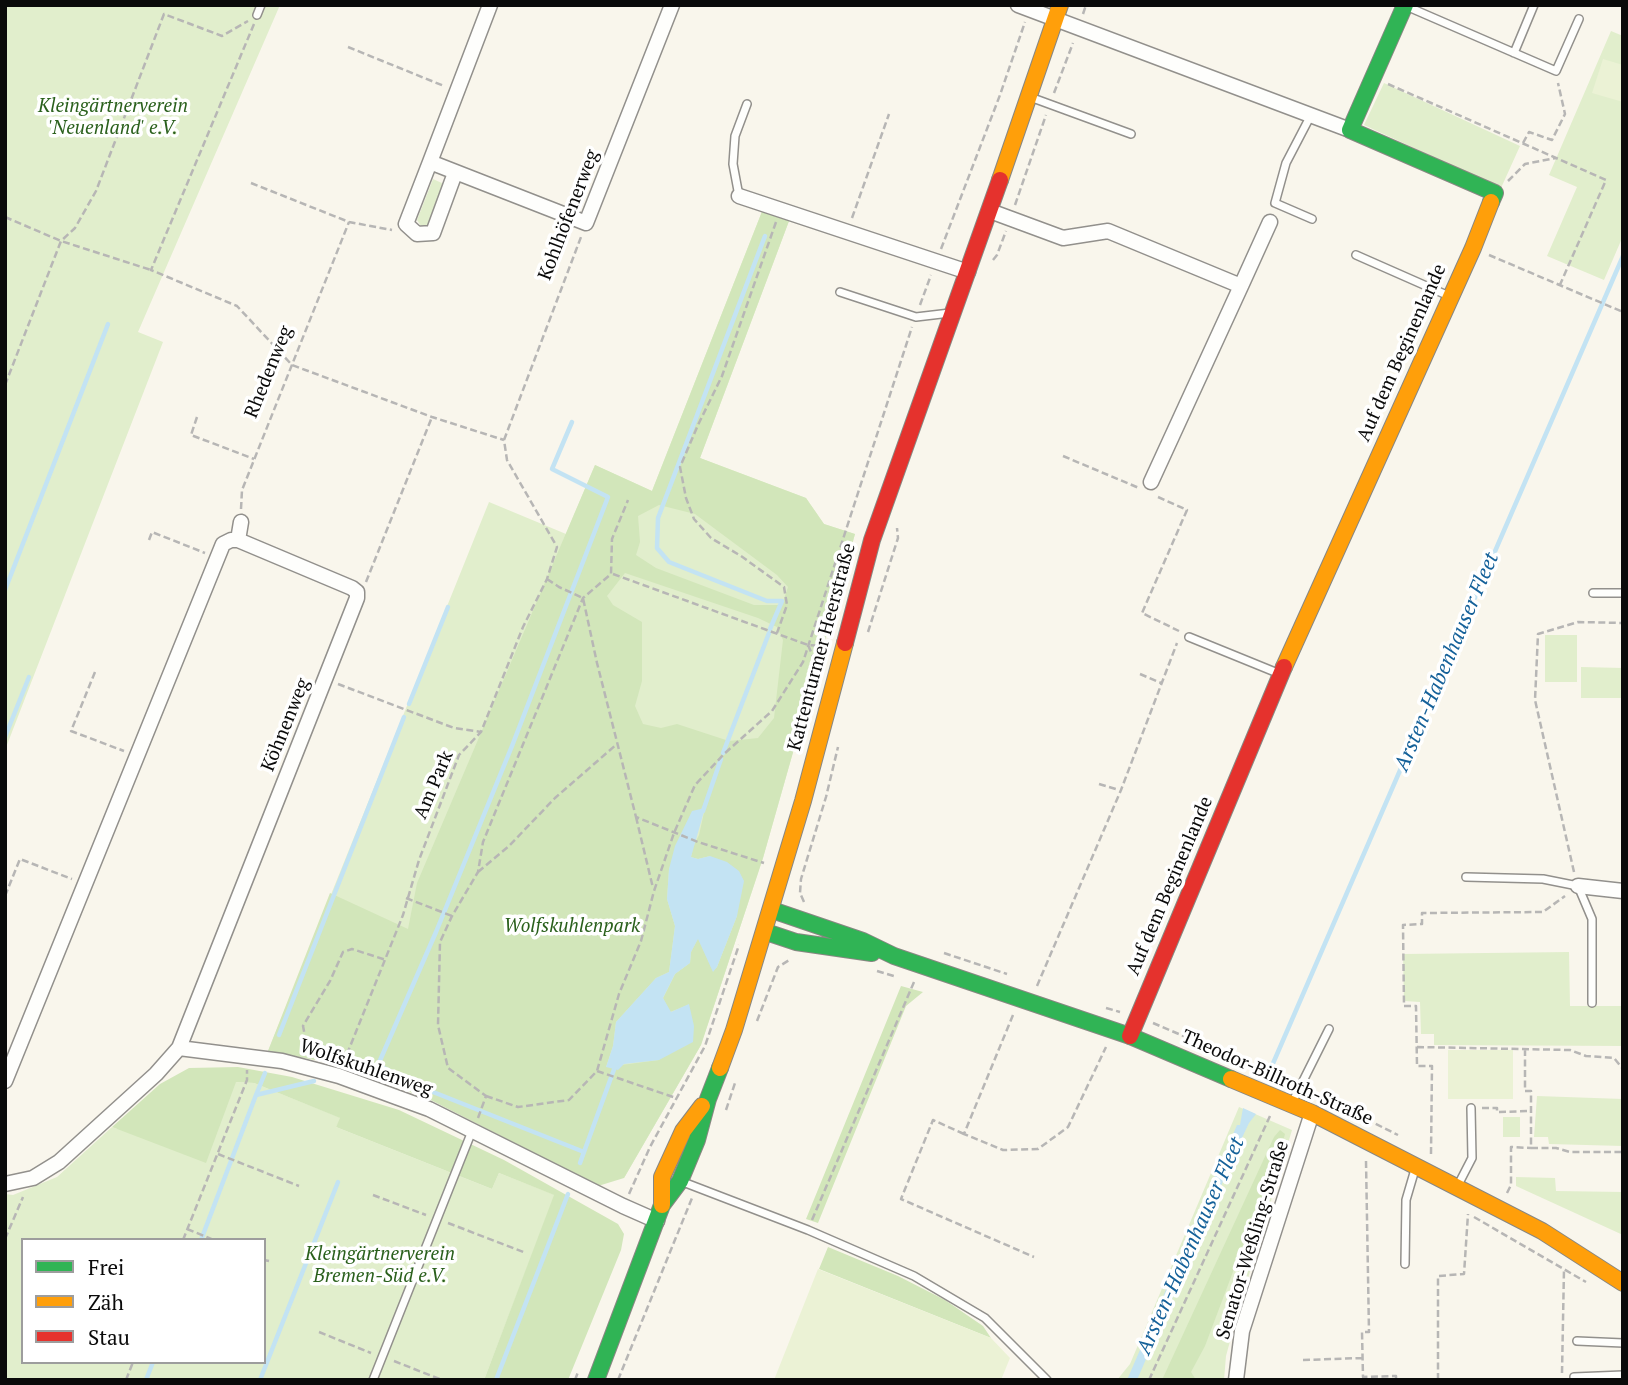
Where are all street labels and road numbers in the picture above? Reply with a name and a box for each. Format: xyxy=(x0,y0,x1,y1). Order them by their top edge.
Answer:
street label: Kohlhöfenerweg xyxy=(534,147,604,283)
street label: Auf dem Beginenlande xyxy=(1353,261,1451,445)
street label: Rhedenweg xyxy=(240,323,298,421)
street label: Kattenturmer Heerstraße xyxy=(783,541,861,753)
street label: Köhnenweg xyxy=(257,675,315,775)
street label: Am Park xyxy=(409,747,459,823)
street label: Auf dem Beginenlande xyxy=(1122,793,1218,979)
street label: Theodor-Billroth-Straße xyxy=(1178,1025,1376,1131)
street label: Wolfskuhlenweg xyxy=(297,1035,435,1101)
street label: Senator-Weßling-Straße xyxy=(1212,1138,1294,1342)

